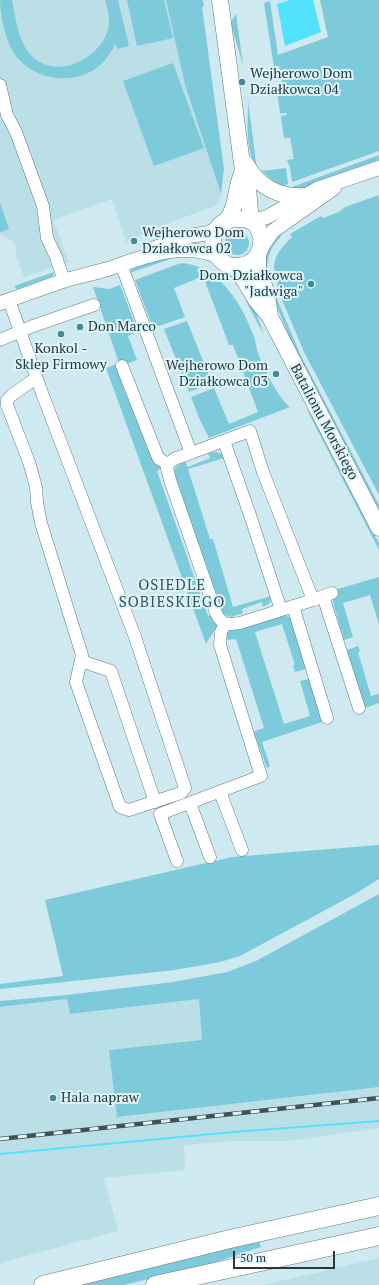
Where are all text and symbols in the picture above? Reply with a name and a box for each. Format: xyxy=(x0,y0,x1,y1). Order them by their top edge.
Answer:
place label: Wejherowo Dom Działkowca 04 xyxy=(250,66,352,98)
marker: Wejherowo Dom Działkowca 04 xyxy=(237,77,247,87)
place label: Wejherowo Dom Działkowca 02 xyxy=(142,225,244,258)
marker: Wejherowo Dom Działkowca 02 xyxy=(129,236,139,246)
place label: Dom Działkowca "Jadwiga" xyxy=(199,268,303,300)
marker: Dom Działkowca "Jadwiga" xyxy=(306,279,316,289)
place label: Don Marco xyxy=(88,319,156,335)
marker: Don Marco xyxy=(75,322,85,332)
marker: Konkol - Sklep Firmowy xyxy=(56,329,66,339)
place label: Konkol - Sklep Firmowy xyxy=(15,341,107,374)
place label: Wejherowo Dom Działkowca 03 xyxy=(166,358,268,390)
street label: Batalionu Morskiego xyxy=(286,361,362,483)
marker: Wejherowo Dom Działkowca 03 xyxy=(271,369,281,379)
district label: OSIEDLE SOBIESKIEGO xyxy=(119,577,225,612)
place label: Hala napraw xyxy=(61,1090,139,1106)
marker: Hala napraw xyxy=(48,1093,58,1103)
scale bar xyxy=(235,1243,337,1269)
text: 50 m xyxy=(240,1250,266,1265)

